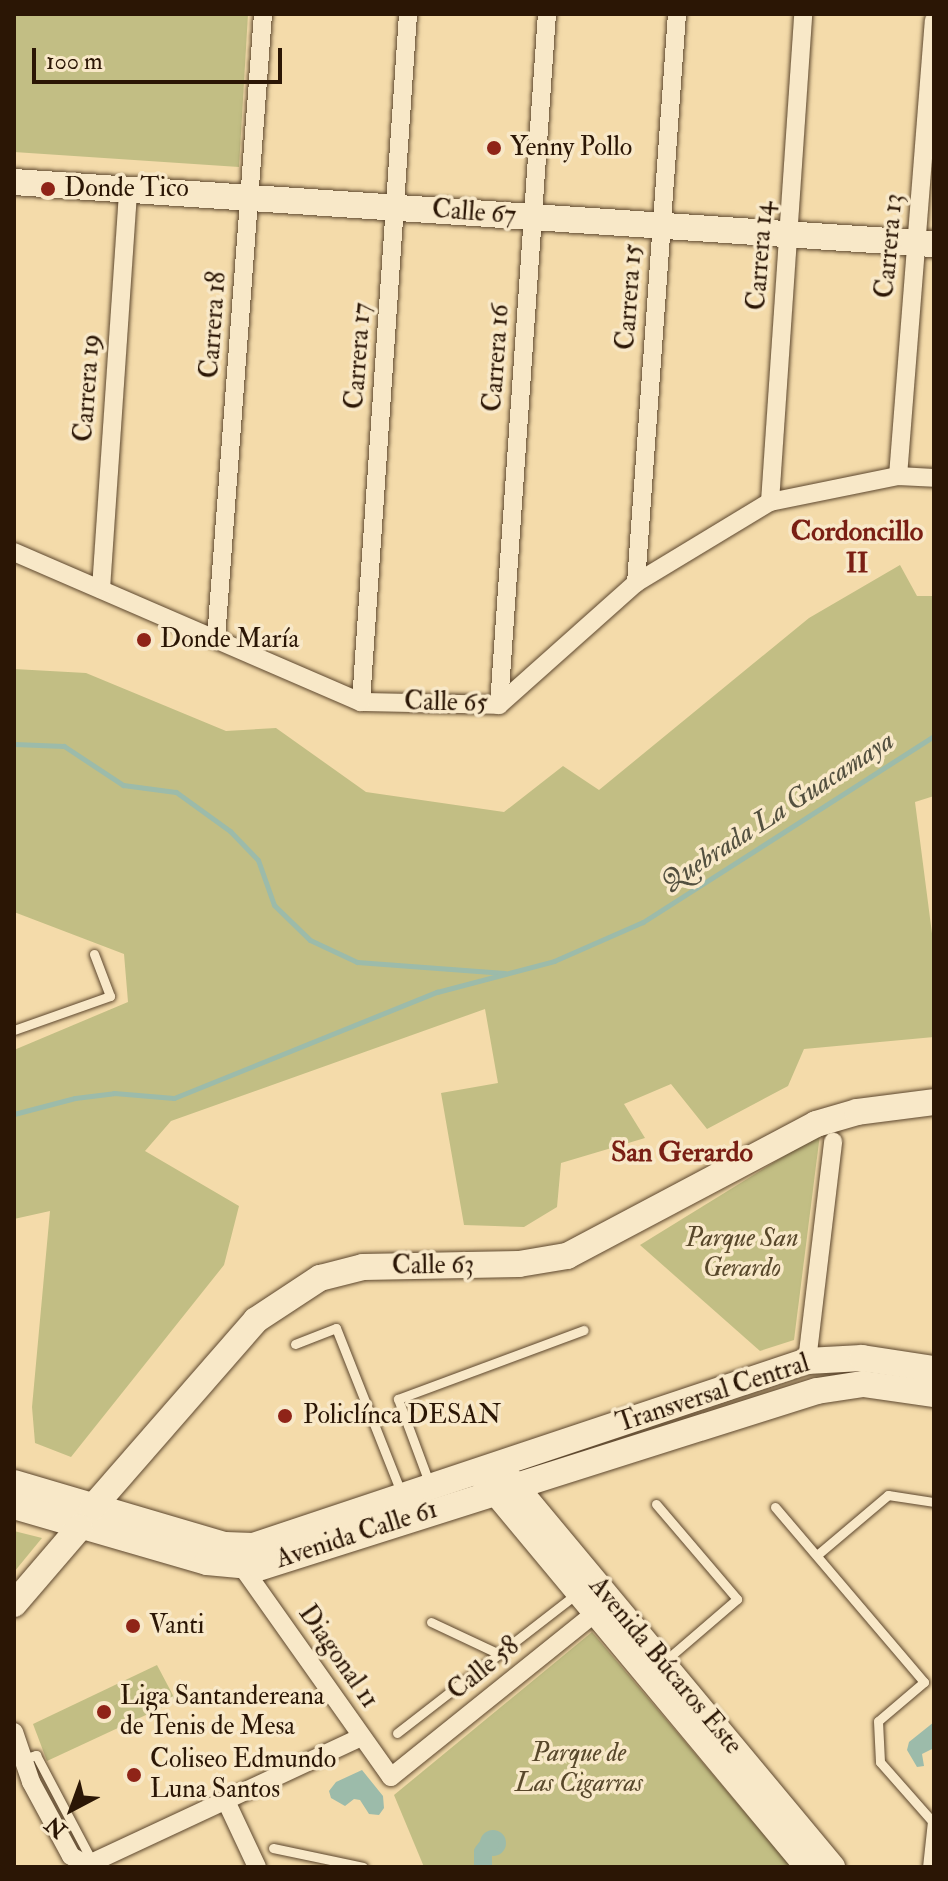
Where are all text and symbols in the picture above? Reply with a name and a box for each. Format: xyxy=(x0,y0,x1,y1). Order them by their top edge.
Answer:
scale bar xyxy=(36,32,286,82)
text: 100 m xyxy=(46,46,103,77)
place label: Yenny Pollo xyxy=(510,132,632,164)
marker: Yenny Pollo xyxy=(485,139,503,157)
place label: Donde Tico xyxy=(64,173,189,205)
marker: Donde Tico xyxy=(39,180,57,198)
street label: Carrera 13 xyxy=(870,192,910,300)
street label: Calle 67 xyxy=(431,195,517,231)
street label: Carrera 14 xyxy=(742,201,780,311)
street label: Carrera 15 xyxy=(611,243,649,351)
street label: Carrera 18 xyxy=(195,270,233,380)
street label: Carrera 17 xyxy=(340,302,378,410)
street label: Carrera 16 xyxy=(478,303,516,413)
street label: Carrera 19 xyxy=(69,333,107,443)
district label: Cordoncillo II xyxy=(791,515,923,581)
place label: Donde María xyxy=(160,624,299,656)
marker: Donde María xyxy=(135,631,153,649)
street label: Calle 65 xyxy=(404,687,488,719)
water label: Quebrada La Guacamaya xyxy=(655,724,901,900)
district label: San Gerardo xyxy=(611,1136,753,1170)
park label: Parque San Gerardo xyxy=(686,1223,798,1284)
street label: Calle 63 xyxy=(392,1250,474,1282)
street label: Transversal Central xyxy=(613,1348,813,1440)
place label: Policlínca DESAN xyxy=(303,1400,501,1432)
marker: Policlínca DESAN xyxy=(274,1405,296,1427)
street label: Avenida Calle 61 xyxy=(272,1494,442,1576)
street label: Avenida Búcaros Este xyxy=(582,1571,748,1761)
street label: Diagonal 11 xyxy=(291,1599,385,1715)
place label: Vanti xyxy=(149,1610,204,1642)
marker: Vanti xyxy=(124,1617,142,1635)
street label: Calle 58 xyxy=(442,1631,526,1707)
place label: Liga Santandereana de Tenis de Mesa xyxy=(120,1681,324,1742)
marker: Liga Santandereana de Tenis de Mesa xyxy=(95,1703,113,1721)
park label: Parque de Las Cigarras xyxy=(515,1738,643,1800)
place label: Coliseo Edmundo Luna Santos xyxy=(150,1744,336,1806)
marker: Coliseo Edmundo Luna Santos xyxy=(125,1766,143,1784)
north arrow xyxy=(32,1769,112,1849)
text: N xyxy=(40,1810,73,1844)

